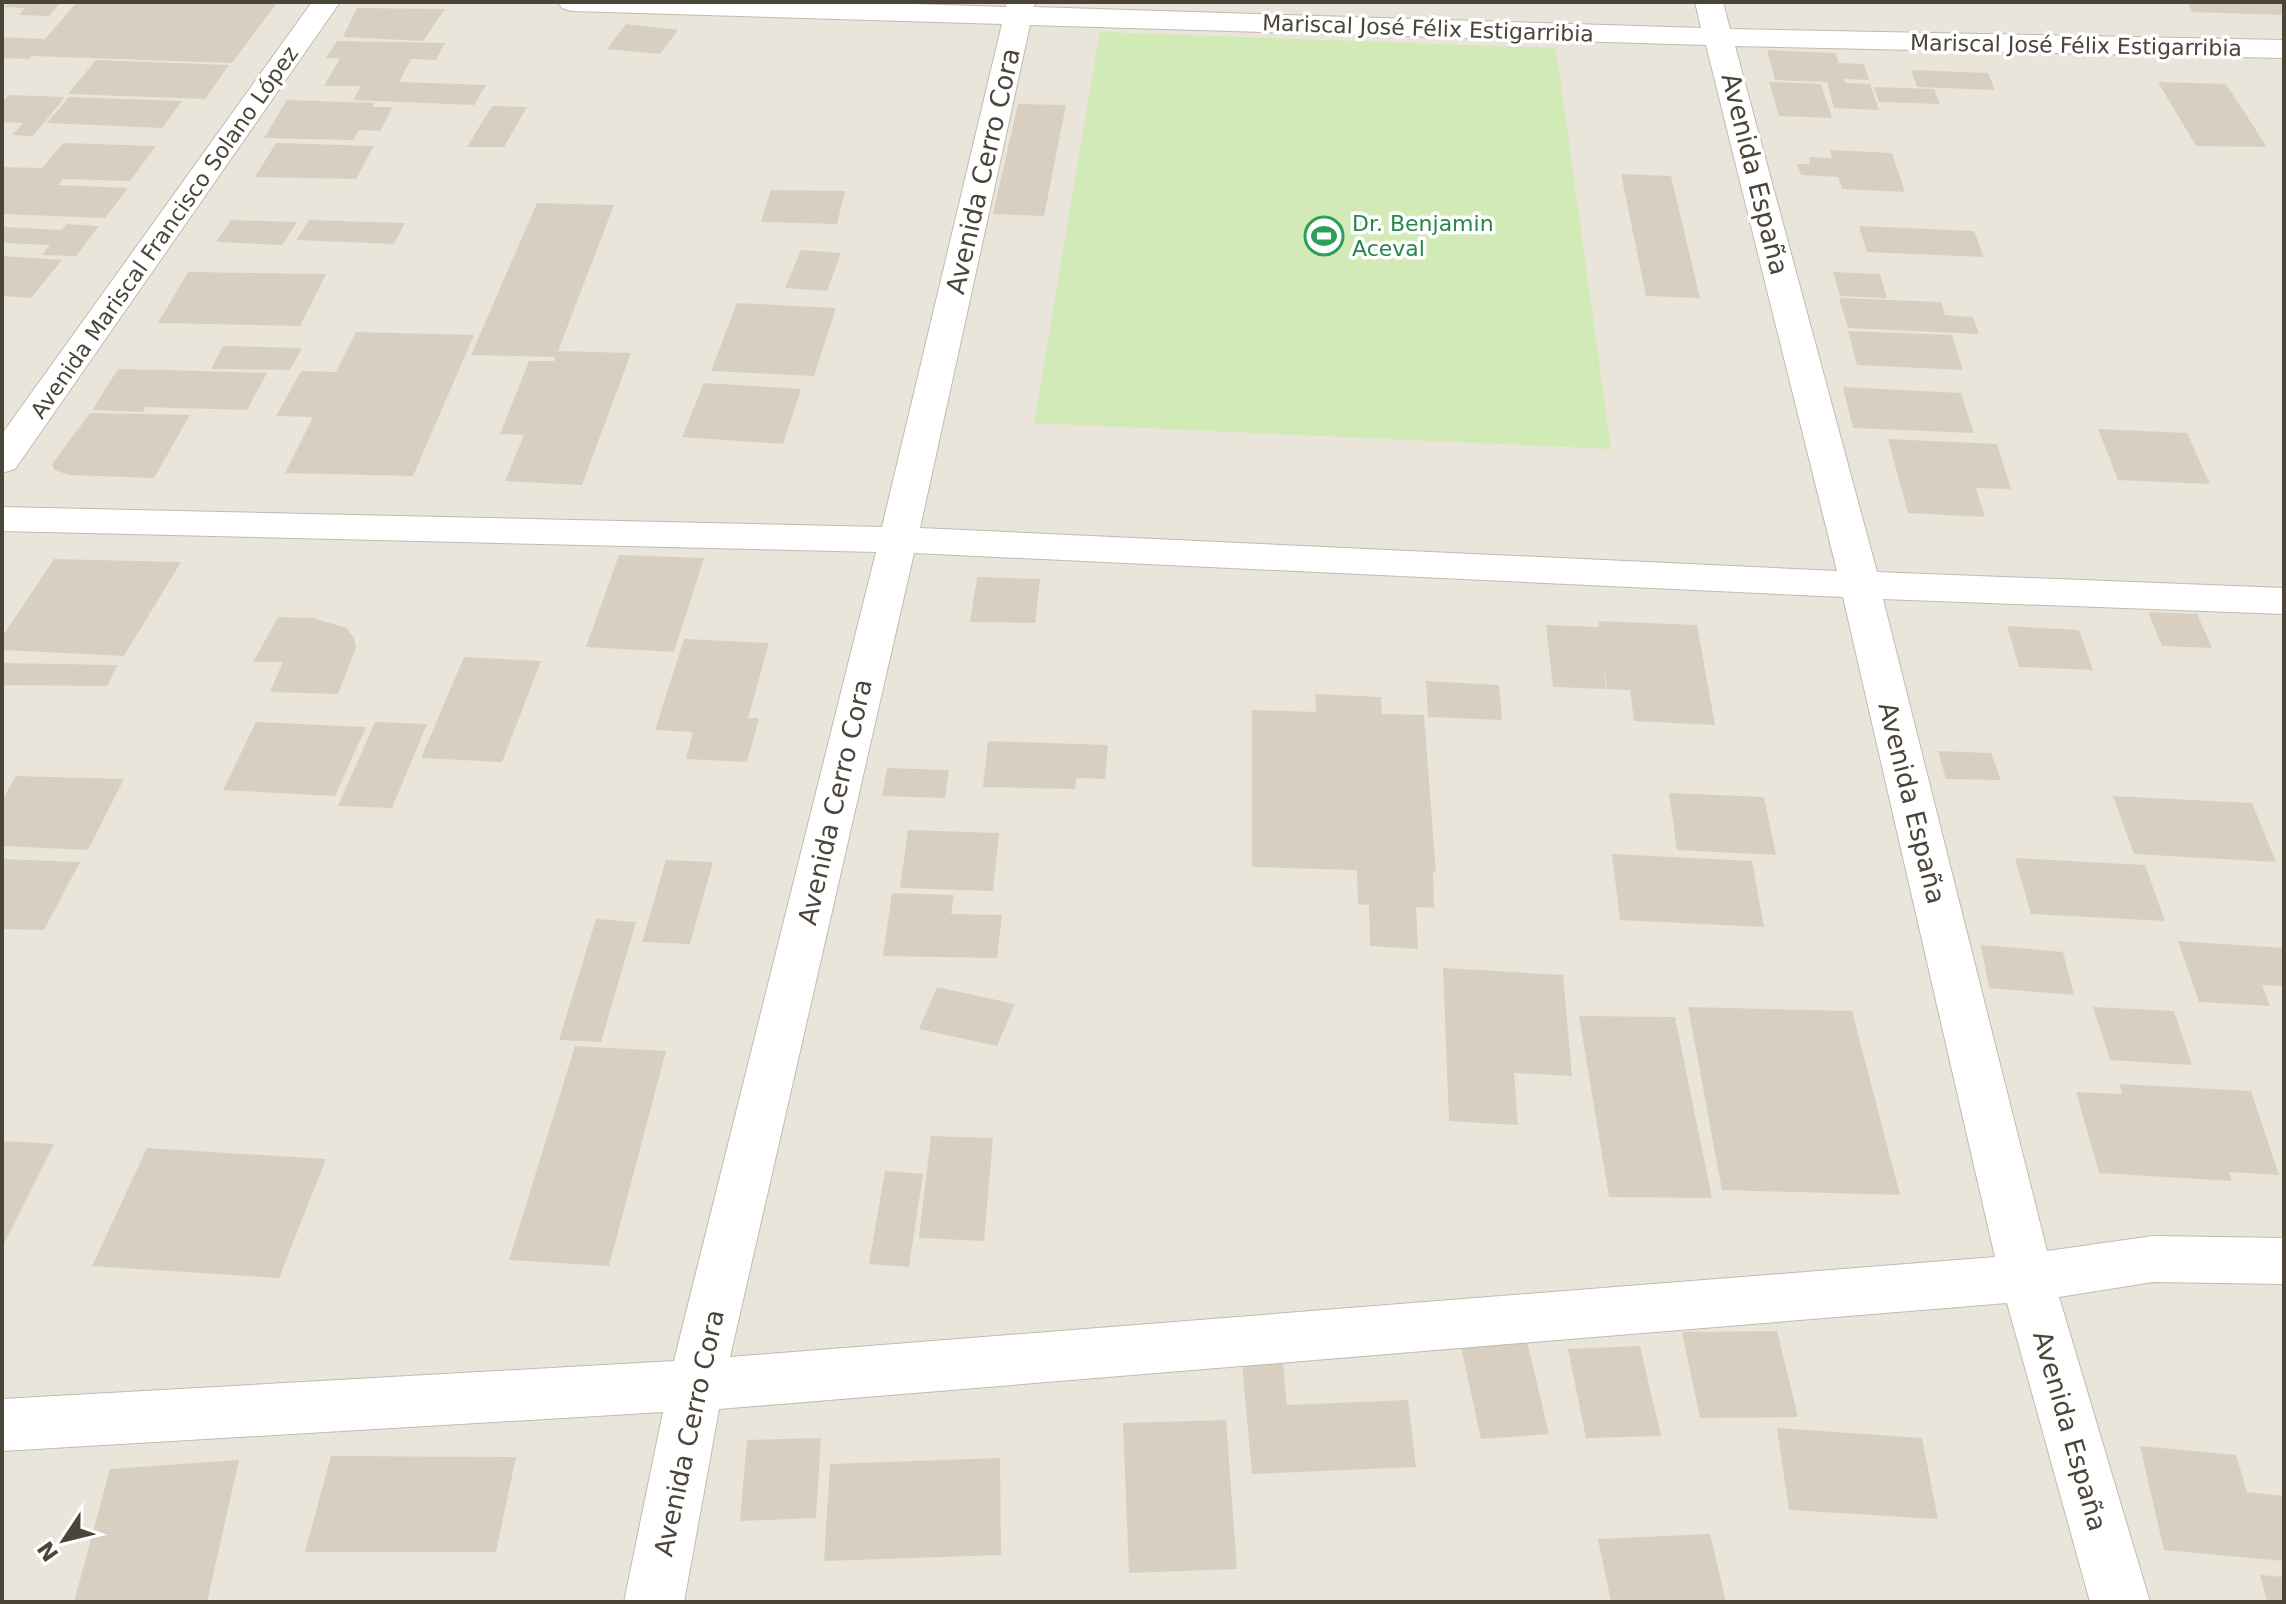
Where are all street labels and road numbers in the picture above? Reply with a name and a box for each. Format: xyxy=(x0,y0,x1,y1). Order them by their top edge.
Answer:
street label: Mariscal José Félix Estigarribia xyxy=(1262,10,1594,47)
street label: Mariscal José Félix Estigarribia xyxy=(1910,30,2242,61)
street label: Avenida Mariscal Francisco Solano López xyxy=(26,42,303,423)
street label: Avenida Cerro Cora xyxy=(940,45,1026,297)
street label: Avenida España xyxy=(1715,70,1795,278)
street label: Avenida Cerro Cora xyxy=(792,676,878,928)
street label: Avenida España xyxy=(1872,699,1952,907)
street label: Avenida Cerro Cora xyxy=(648,1307,730,1559)
street label: Avenida España xyxy=(2027,1327,2113,1535)

